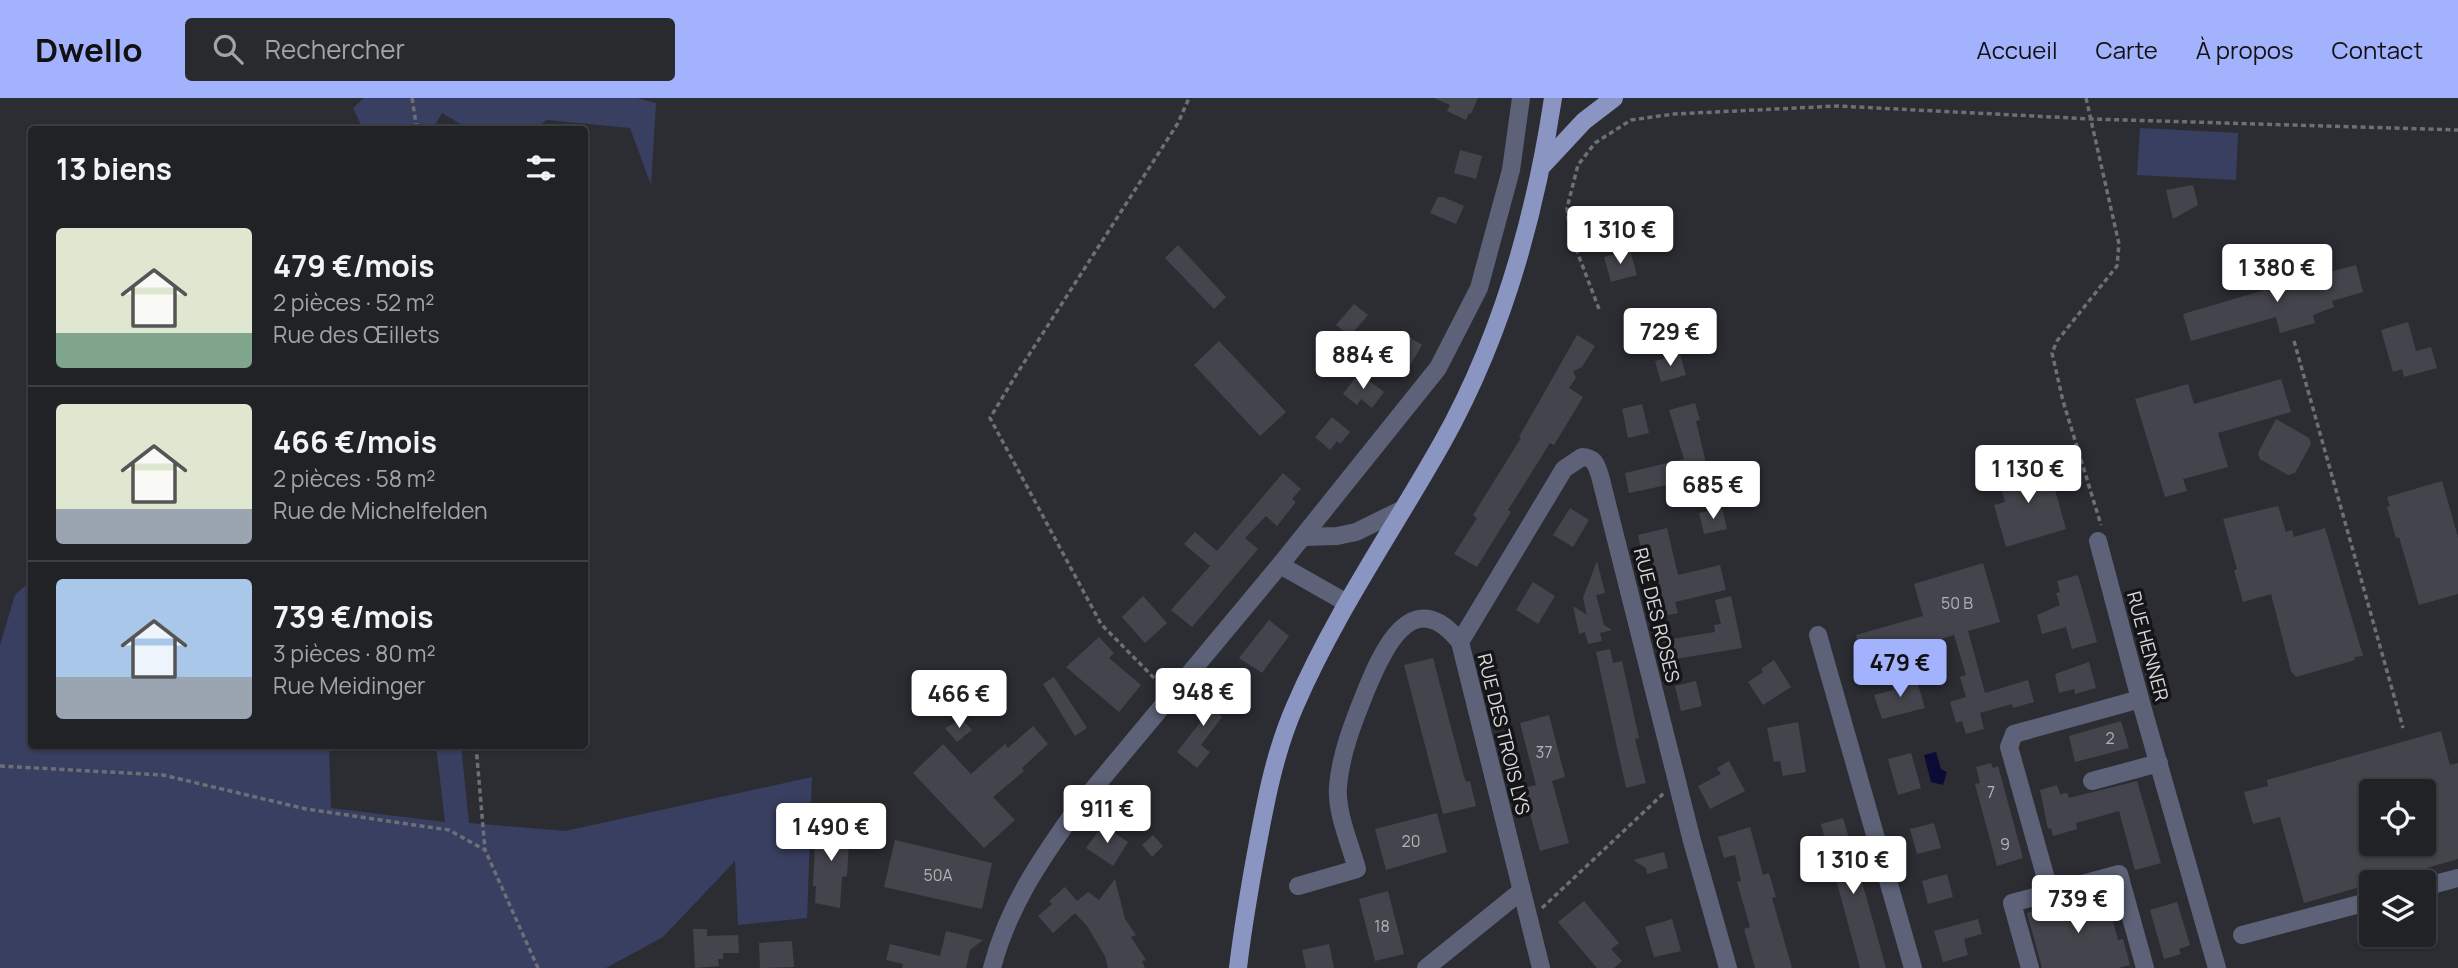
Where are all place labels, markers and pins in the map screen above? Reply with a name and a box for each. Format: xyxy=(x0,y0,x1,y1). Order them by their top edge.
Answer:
pin: 1 310 € xyxy=(1555,206,1685,266)
pin: 1 380 € xyxy=(2212,244,2342,304)
pin: 729 € xyxy=(1621,308,1719,368)
pin: 884 € xyxy=(1314,331,1412,391)
pin: 1 130 € xyxy=(1963,446,2093,505)
pin: 685 € xyxy=(1664,462,1762,521)
pin: 479 € xyxy=(1851,640,1949,699)
pin: 948 € xyxy=(1154,668,1252,728)
pin: 466 € xyxy=(910,670,1008,730)
pin: 911 € xyxy=(1058,786,1156,845)
pin: 1 490 € xyxy=(766,804,896,863)
pin: 1 310 € xyxy=(1788,836,1918,896)
pin: 739 € xyxy=(2029,876,2127,935)

